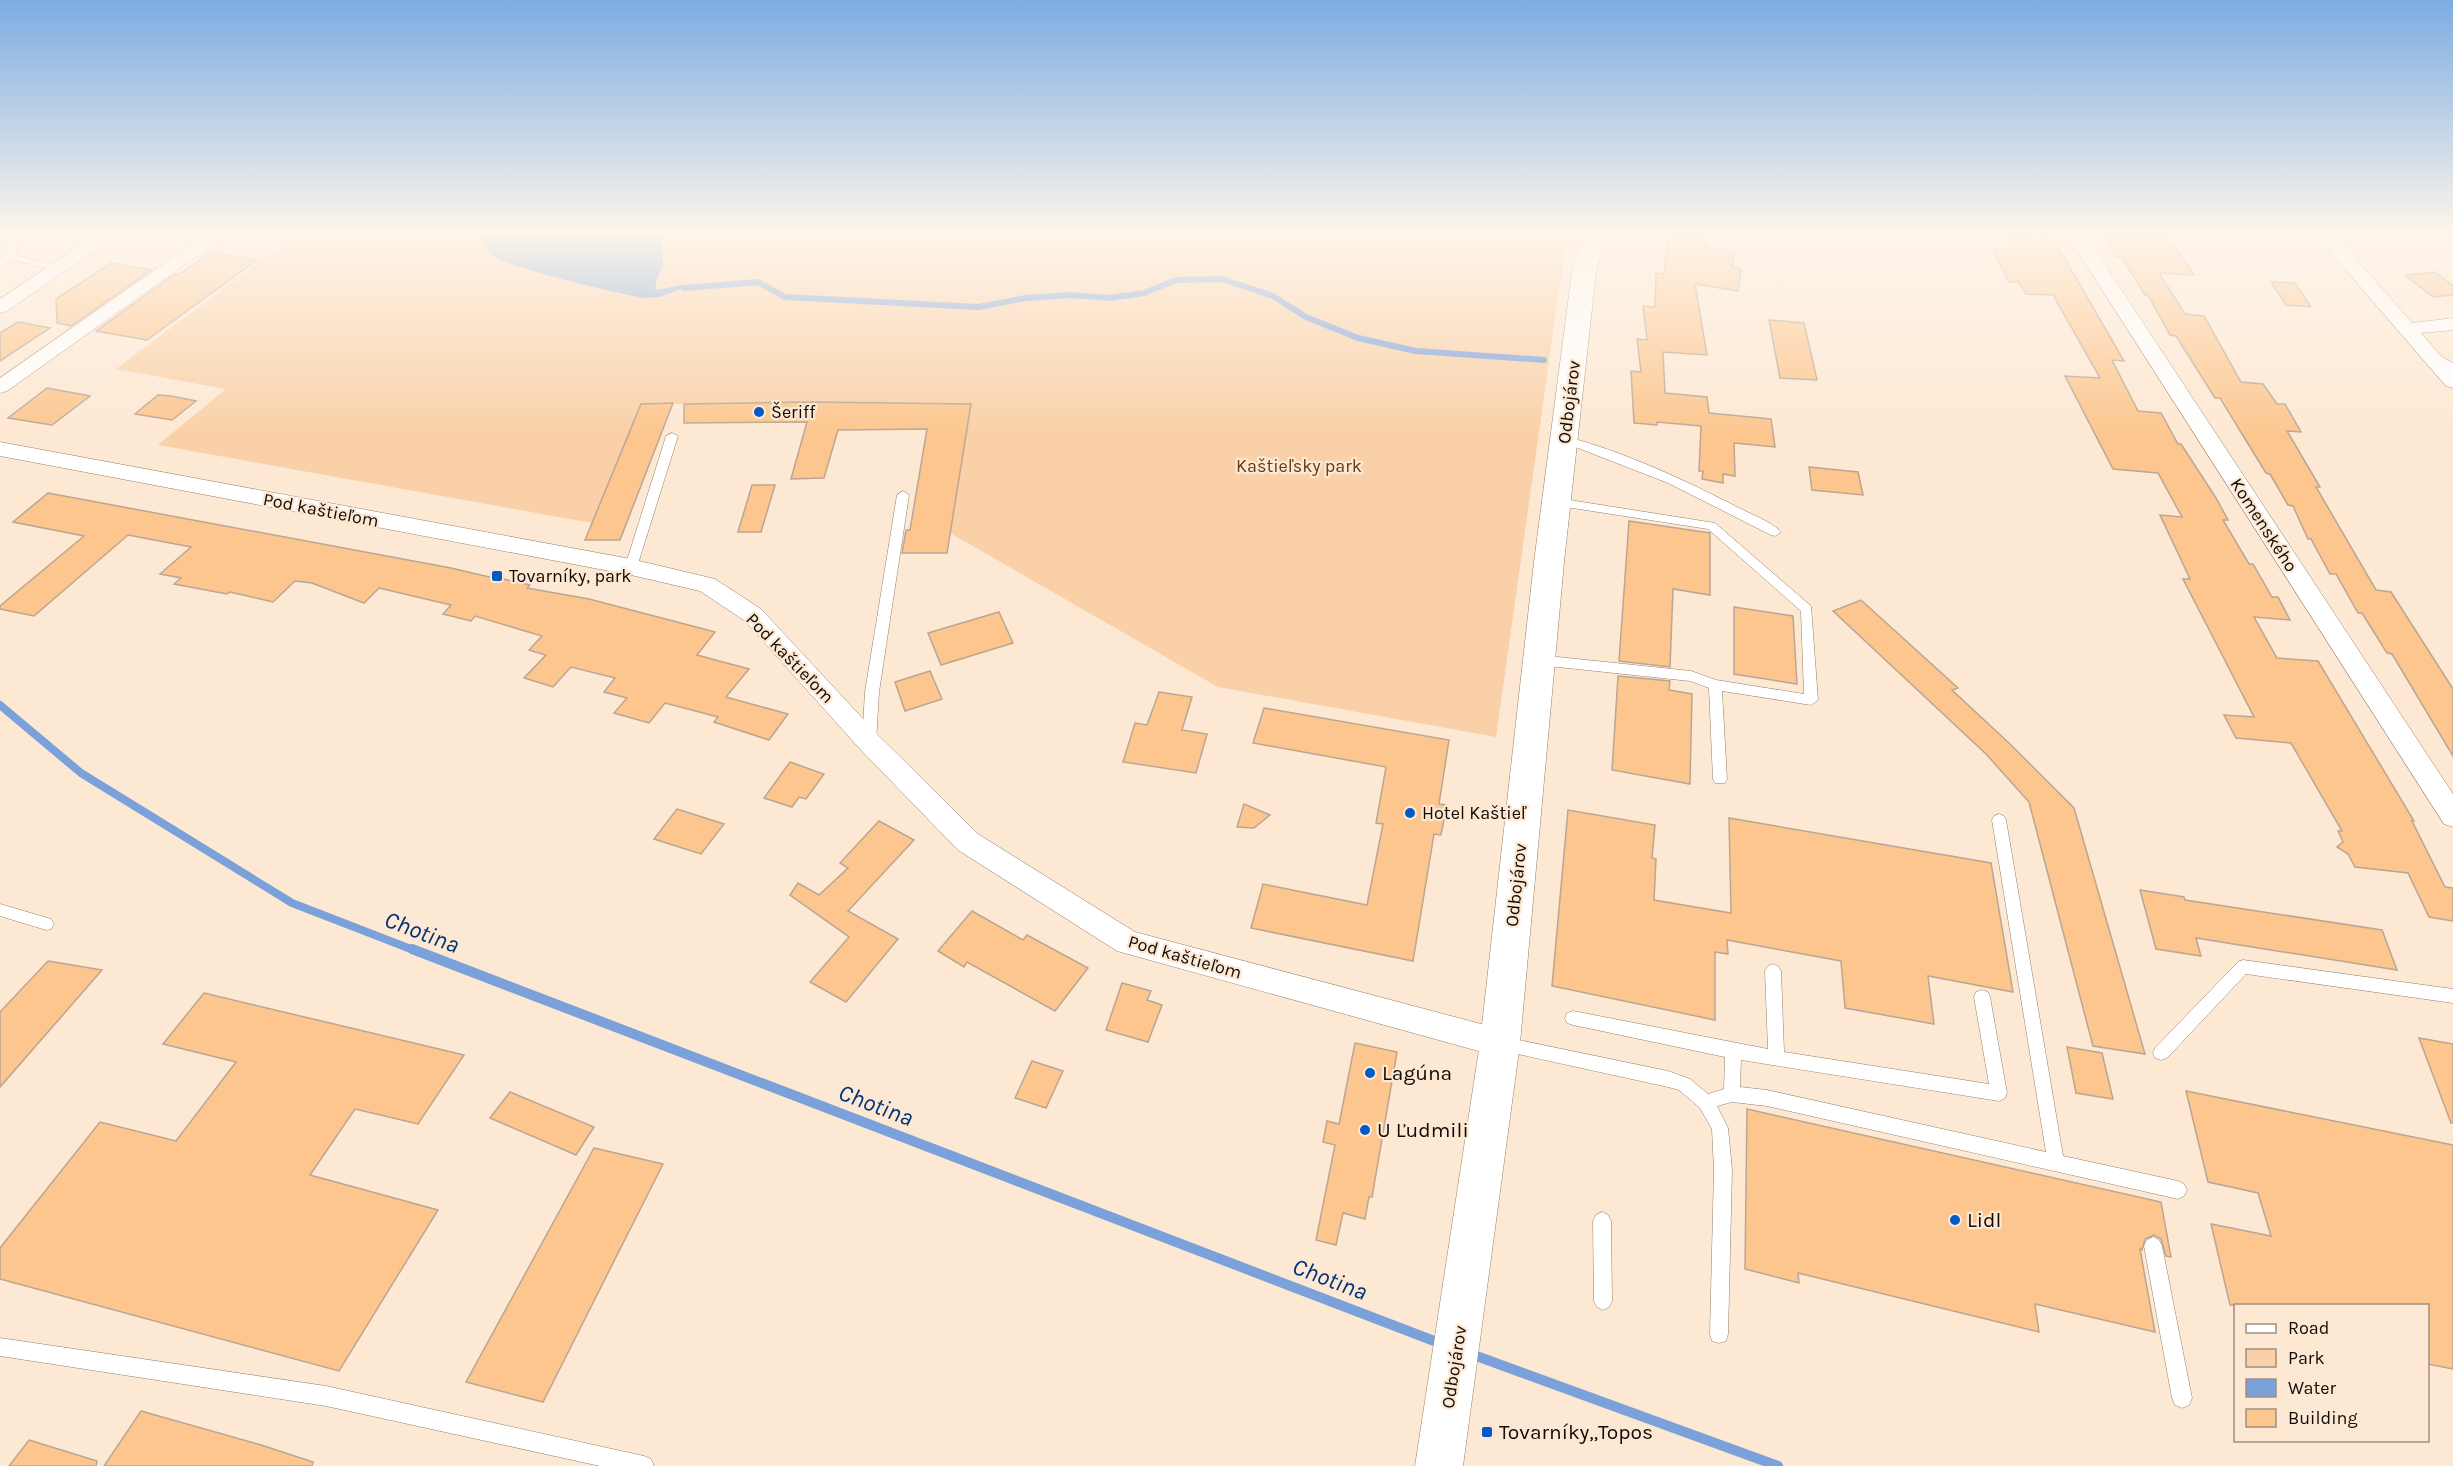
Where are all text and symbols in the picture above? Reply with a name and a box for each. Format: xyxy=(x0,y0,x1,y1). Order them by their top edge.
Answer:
street label: Odbojárov xyxy=(1553,359,1585,445)
place label: Šeriff xyxy=(771,401,816,423)
marker: Šeriff xyxy=(752,405,766,419)
park label: Kaštieľsky park xyxy=(1236,455,1362,477)
street label: Komenského xyxy=(2226,474,2302,576)
street label: Pod kaštieľom xyxy=(261,488,381,532)
place label: Tovarníky, park xyxy=(509,565,631,587)
marker: Tovarníky, park xyxy=(490,569,504,583)
street label: Pod kaštieľom xyxy=(741,608,839,708)
place label: Hotel Kaštieľ xyxy=(1422,802,1527,824)
marker: Hotel Kaštieľ xyxy=(1403,806,1417,820)
street label: Odbojárov xyxy=(1501,842,1531,928)
water label: Chotina xyxy=(381,905,463,959)
street label: Pod kaštieľom xyxy=(1126,930,1244,984)
place label: Lagúna xyxy=(1382,1061,1452,1085)
marker: Lagúna xyxy=(1363,1066,1377,1080)
water label: Chotina xyxy=(835,1078,917,1132)
place label: U Ľudmili xyxy=(1377,1118,1469,1142)
marker: U Ľudmili xyxy=(1358,1123,1372,1137)
place label: Lidl xyxy=(1967,1208,2001,1232)
marker: Lidl xyxy=(1948,1213,1962,1227)
water label: Chotina xyxy=(1289,1252,1371,1306)
legend xyxy=(2234,1304,2429,1442)
text: Road xyxy=(2288,1317,2329,1339)
street label: Odbojárov xyxy=(1437,1324,1471,1410)
text: Park xyxy=(2288,1347,2325,1369)
text: Water xyxy=(2288,1377,2336,1399)
text: Building xyxy=(2288,1407,2358,1429)
place label: Tovarníky,,Topos xyxy=(1499,1420,1653,1444)
marker: Tovarníky,,Topos xyxy=(1480,1425,1494,1439)

